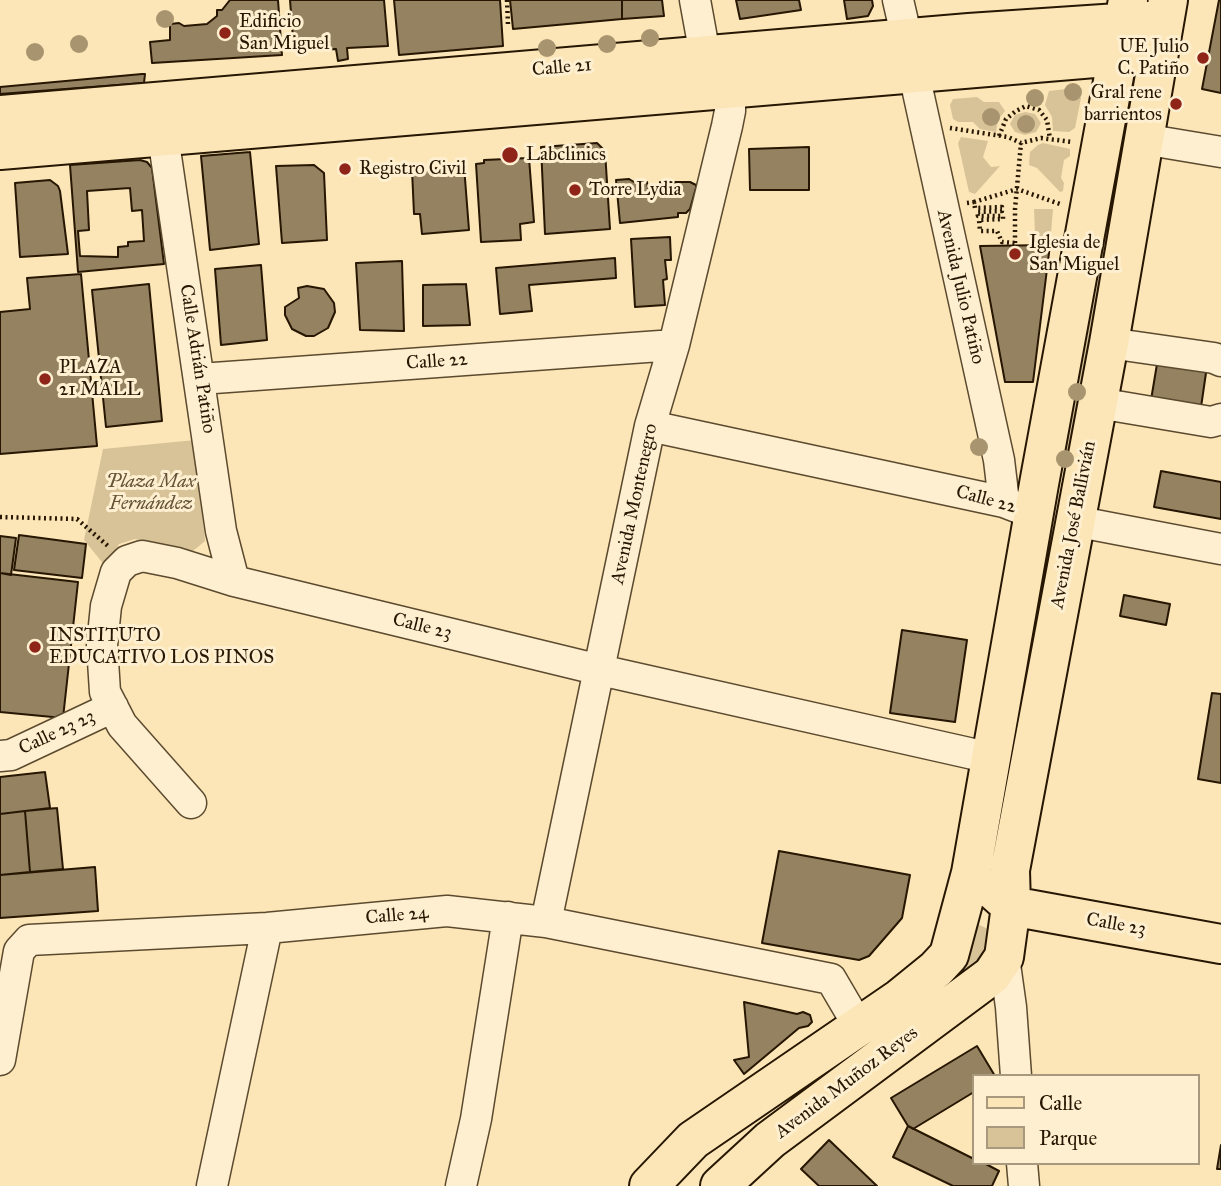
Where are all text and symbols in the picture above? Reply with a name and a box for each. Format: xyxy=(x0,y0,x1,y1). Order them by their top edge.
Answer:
place label: Edificio San Miguel xyxy=(239,11,329,55)
marker: Edificio San Miguel xyxy=(217,25,233,41)
place label: UE Julio C. Patiño xyxy=(1117,36,1189,80)
marker: UE Julio C. Patiño xyxy=(1195,50,1211,66)
street label: Calle 21 xyxy=(531,54,593,82)
place label: Gral rene barrientos xyxy=(1084,82,1162,126)
marker: Gral rene barrientos xyxy=(1168,96,1184,112)
place label: Labclinics xyxy=(526,144,606,166)
marker: Labclinics xyxy=(500,145,520,165)
place label: Registro Civil xyxy=(359,158,466,180)
marker: Registro Civil xyxy=(337,161,353,177)
place label: Torre Lydia xyxy=(589,179,682,201)
marker: Torre Lydia xyxy=(567,182,583,198)
street label: Avenida Julio Patiño xyxy=(931,208,989,366)
place label: Iglesia de San Miguel xyxy=(1029,232,1119,276)
marker: Iglesia de San Miguel xyxy=(1007,246,1023,262)
street label: Calle Adrián Patiño xyxy=(174,283,220,435)
street label: Calle 22 xyxy=(405,348,469,376)
place label: PLAZA 21 MALL xyxy=(59,357,140,401)
marker: PLAZA 21 MALL xyxy=(37,371,53,387)
street label: Avenida Montenegro xyxy=(607,422,663,586)
street label: Avenida José Ballivián xyxy=(1047,439,1101,611)
park label: Plaza Max Fernández xyxy=(106,471,196,515)
street label: Calle 22 xyxy=(953,481,1019,519)
street label: Calle 23 xyxy=(390,609,454,645)
place label: INSTITUTO EDUCATIVO LOS PINOS xyxy=(49,625,274,669)
marker: INSTITUTO EDUCATIVO LOS PINOS xyxy=(27,639,43,655)
street label: Calle 23 23 xyxy=(15,706,99,760)
street label: Calle 24 xyxy=(365,902,429,930)
street label: Calle 23 xyxy=(1084,909,1148,941)
street label: Avenida Muñoz Reyes xyxy=(771,1022,923,1144)
legend xyxy=(972,1074,1200,1165)
text: Calle xyxy=(1039,1090,1082,1116)
text: Parque xyxy=(1039,1125,1097,1151)

